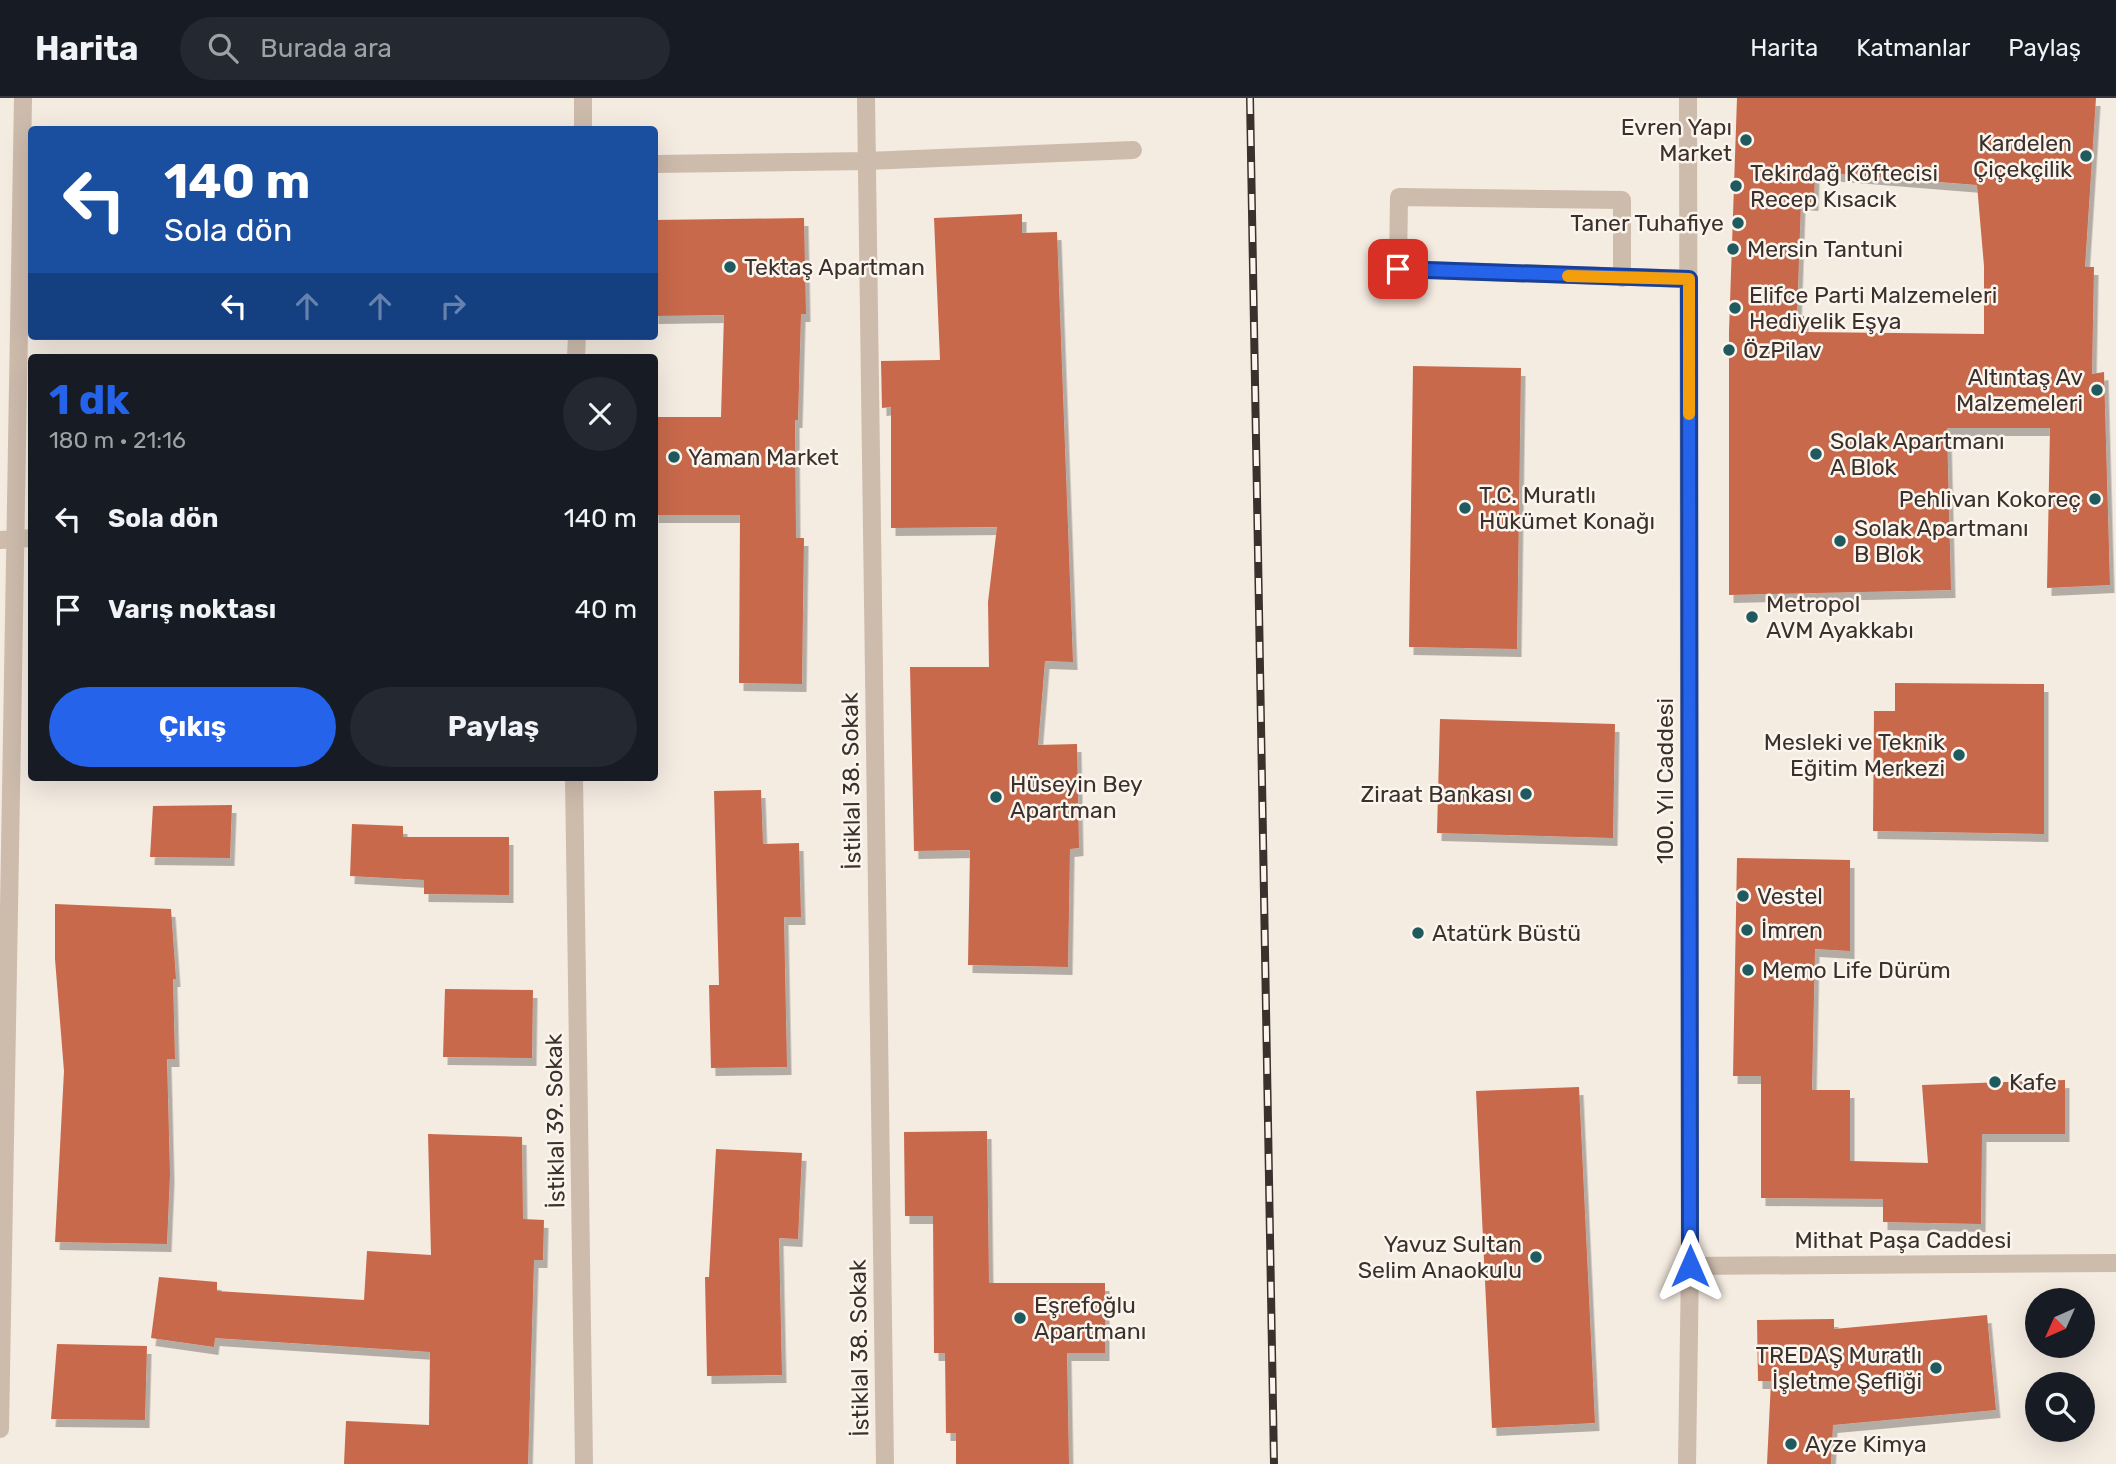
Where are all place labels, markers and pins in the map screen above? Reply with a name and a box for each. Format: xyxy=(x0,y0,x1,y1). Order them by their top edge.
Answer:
place label: Evren Yapı Market xyxy=(1621,113,1732,167)
place label: Kardelen Çiçekçilik xyxy=(1973,129,2072,183)
marker: Evren Yapı Market xyxy=(1738,132,1754,148)
marker: Kardelen Çiçekçilik xyxy=(2078,148,2094,164)
place label: Tekirdağ Köftecisi Recep Kısacık xyxy=(1750,159,1938,213)
marker: Tekirdağ Köftecisi Recep Kısacık xyxy=(1728,178,1744,194)
place label: Taner Tuhafiye xyxy=(1570,209,1724,237)
marker: Taner Tuhafiye xyxy=(1730,215,1746,231)
place label: Mersin Tantuni xyxy=(1747,235,1903,263)
pin xyxy=(1368,239,1428,299)
marker: Mersin Tantuni xyxy=(1725,241,1741,257)
place label: Tektaş Apartman xyxy=(744,253,925,281)
marker: Tektaş Apartman xyxy=(722,259,738,275)
place label: Elifce Parti Malzemeleri Hediyelik Eşya xyxy=(1749,281,1997,335)
marker: Elifce Parti Malzemeleri Hediyelik Eşya xyxy=(1727,300,1743,316)
place label: ÖzPilav xyxy=(1743,336,1822,364)
marker: ÖzPilav xyxy=(1721,342,1737,358)
place label: Altıntaş Av Malzemeleri xyxy=(1956,363,2083,417)
marker: Altıntaş Av Malzemeleri xyxy=(2089,382,2105,398)
place label: Solak Apartmanı A Blok xyxy=(1830,427,2005,481)
place label: Yaman Market xyxy=(688,443,839,471)
marker: Solak Apartmanı A Blok xyxy=(1808,446,1824,462)
marker: Yaman Market xyxy=(666,449,682,465)
place label: T.C. Muratlı Hükümet Konağı xyxy=(1479,481,1655,535)
place label: Pehlivan Kokoreç xyxy=(1899,485,2081,513)
marker: Pehlivan Kokoreç xyxy=(2087,491,2103,507)
marker: T.C. Muratlı Hükümet Konağı xyxy=(1457,500,1473,516)
place label: Solak Apartmanı B Blok xyxy=(1854,514,2029,568)
marker: Solak Apartmanı B Blok xyxy=(1832,533,1848,549)
place label: Metropol AVM Ayakkabı xyxy=(1766,590,1914,644)
marker: Metropol AVM Ayakkabı xyxy=(1744,609,1760,625)
place label: Mesleki ve Teknik Eğitim Merkezi xyxy=(1764,728,1945,782)
marker: Mesleki ve Teknik Eğitim Merkezi xyxy=(1951,747,1967,763)
place label: Hüseyin Bey Apartman xyxy=(1010,770,1143,824)
place label: Ziraat Bankası xyxy=(1361,780,1512,808)
marker: Ziraat Bankası xyxy=(1518,786,1534,802)
marker: Hüseyin Bey Apartman xyxy=(988,789,1004,805)
place label: Vestel xyxy=(1757,882,1823,910)
marker: Vestel xyxy=(1735,888,1751,904)
place label: İmren xyxy=(1761,916,1823,944)
place label: Atatürk Büstü xyxy=(1432,919,1581,947)
marker: İmren xyxy=(1739,922,1755,938)
marker: Atatürk Büstü xyxy=(1410,925,1426,941)
place label: Memo Life Dürüm xyxy=(1762,956,1951,984)
marker: Memo Life Dürüm xyxy=(1740,962,1756,978)
place label: Kafe xyxy=(2009,1068,2057,1096)
marker: Kafe xyxy=(1987,1074,2003,1090)
place label: Yavuz Sultan Selim Anaokulu xyxy=(1358,1230,1522,1284)
marker: Yavuz Sultan Selim Anaokulu xyxy=(1528,1249,1544,1265)
place label: Eşrefoğlu Apartmanı xyxy=(1034,1291,1146,1345)
marker: Eşrefoğlu Apartmanı xyxy=(1012,1310,1028,1326)
place label: TREDAŞ Muratlı İşletme Şefliği xyxy=(1756,1341,1922,1395)
marker: TREDAŞ Muratlı İşletme Şefliği xyxy=(1928,1360,1944,1376)
place label: Ayze Kimya xyxy=(1805,1430,1927,1458)
marker: Ayze Kimya xyxy=(1783,1436,1799,1452)

